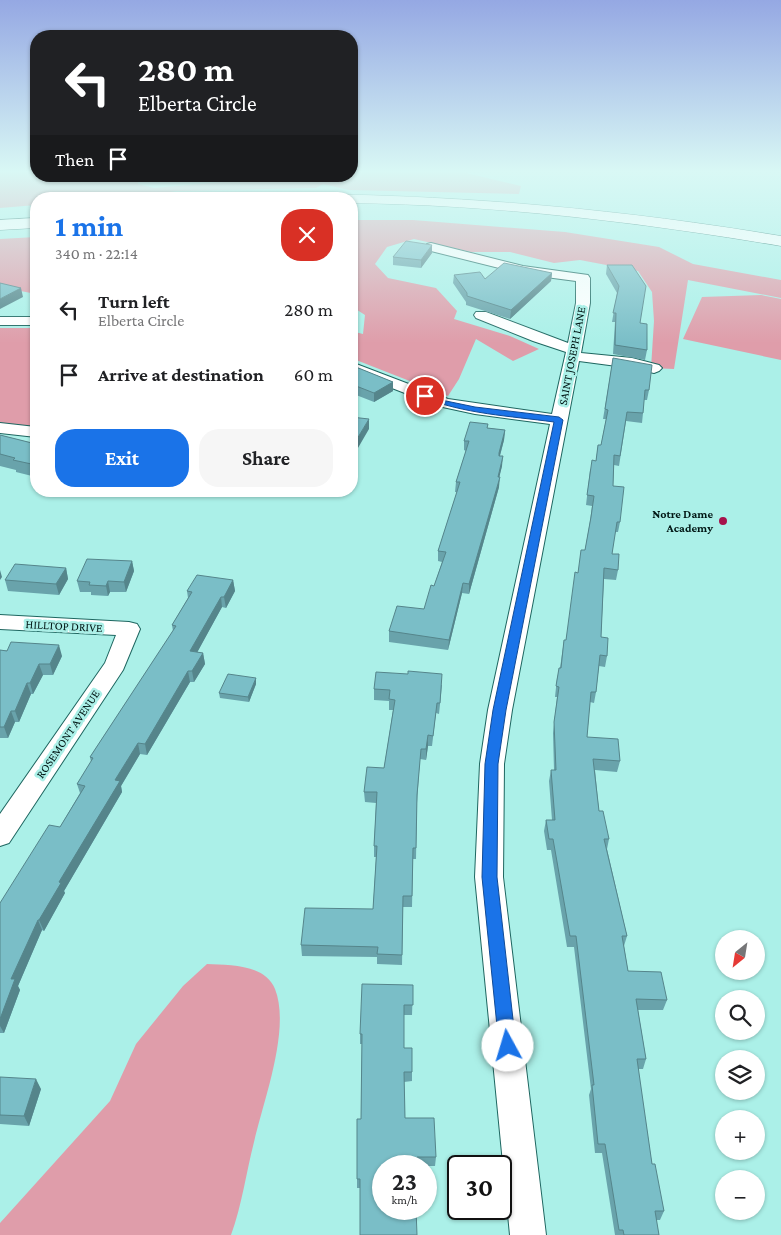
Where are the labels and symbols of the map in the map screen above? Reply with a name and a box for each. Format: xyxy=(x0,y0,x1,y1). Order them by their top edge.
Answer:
street label: SAINT JOSEPH LANE xyxy=(556,305,588,406)
pin xyxy=(404,375,446,417)
place label: Notre Dame Academy xyxy=(652,507,713,535)
marker: Notre Dame Academy xyxy=(717,515,729,527)
street label: HILLTOP DRIVE xyxy=(25,617,103,635)
street label: ROSEMONT AVENUE xyxy=(33,687,103,781)
north arrow xyxy=(715,930,765,980)
position arrow xyxy=(481,1019,533,1071)
speed limit sign: 30 xyxy=(447,1155,512,1220)

